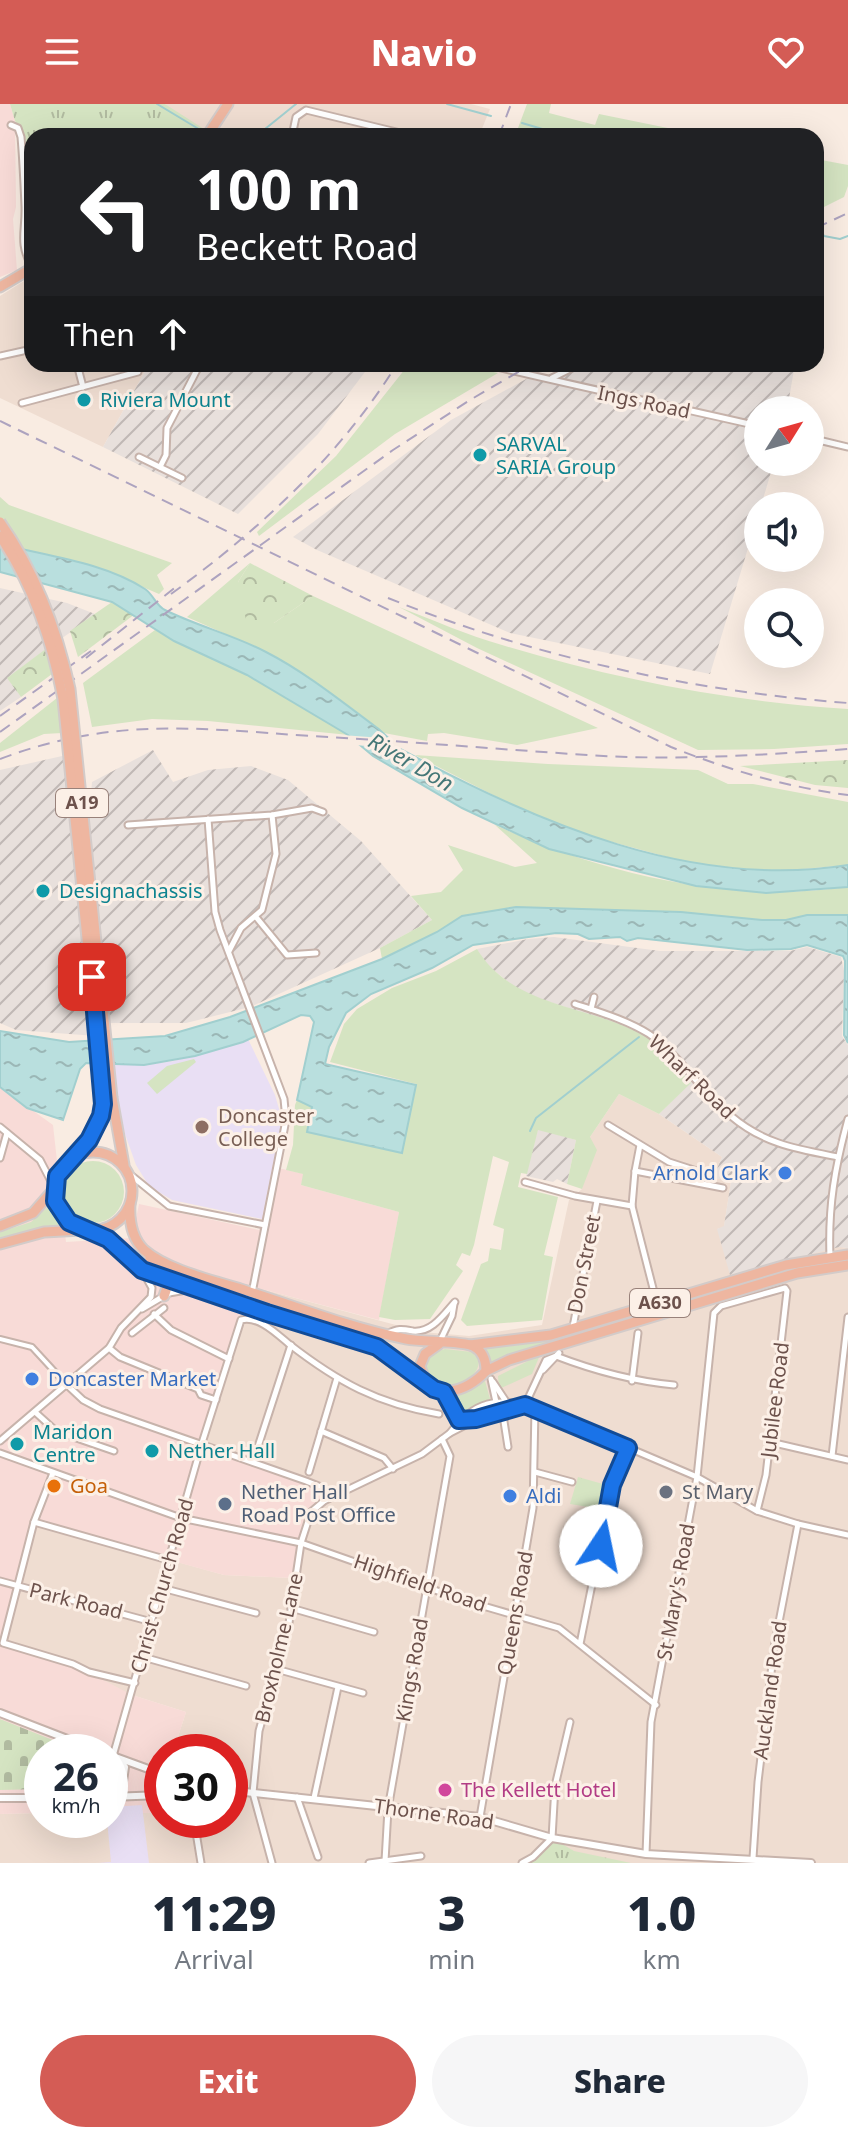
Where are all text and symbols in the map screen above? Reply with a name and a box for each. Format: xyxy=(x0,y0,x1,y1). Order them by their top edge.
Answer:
text: Navio xyxy=(371,28,477,77)
icon: menu xyxy=(40,30,84,74)
icon: heart xyxy=(764,30,808,74)
text: 100 m xyxy=(196,150,361,226)
icon: left xyxy=(64,160,168,264)
text: Beckett Road xyxy=(196,222,418,271)
icon: ahead xyxy=(151,312,195,356)
text: Then xyxy=(64,314,135,355)
street label: Ings Road xyxy=(595,379,693,425)
place label: Riviera Mount xyxy=(100,386,231,413)
marker: Riviera Mount xyxy=(75,391,93,409)
north arrow xyxy=(744,396,824,476)
map controls xyxy=(744,396,824,668)
place label: SARVAL SARIA Group xyxy=(496,430,616,480)
marker: SARVAL SARIA Group xyxy=(471,446,489,464)
button: sound xyxy=(744,492,824,572)
button: search xyxy=(744,588,824,668)
water label: River Don xyxy=(363,725,460,798)
road number: A19 xyxy=(56,789,108,817)
place label: Designachassis xyxy=(59,877,203,904)
marker: Designachassis xyxy=(34,882,52,900)
pin xyxy=(58,943,126,1011)
icon: arrive xyxy=(70,955,114,999)
street label: Wharf Road xyxy=(643,1029,742,1125)
place label: Doncaster College xyxy=(218,1102,314,1152)
marker: Doncaster College xyxy=(193,1118,211,1136)
place label: Arnold Clark xyxy=(653,1159,769,1186)
marker: Arnold Clark xyxy=(776,1164,794,1182)
street label: Don Street xyxy=(561,1212,606,1316)
road number: A630 xyxy=(630,1289,690,1317)
street label: Jubilee Road xyxy=(754,1341,795,1461)
place label: Doncaster Market xyxy=(48,1365,216,1392)
marker: Doncaster Market xyxy=(23,1370,41,1388)
place label: Maridon Centre xyxy=(33,1418,113,1468)
marker: Maridon Centre xyxy=(8,1435,26,1453)
place label: Nether Hall xyxy=(168,1437,275,1464)
marker: Nether Hall xyxy=(143,1442,161,1460)
place label: Goa xyxy=(70,1472,108,1499)
marker: Goa xyxy=(45,1477,63,1495)
place label: Nether Hall Road Post Office xyxy=(241,1478,396,1528)
place label: St Mary xyxy=(682,1478,754,1505)
place label: Aldi xyxy=(526,1482,561,1509)
marker: St Mary xyxy=(657,1483,675,1501)
marker: Aldi xyxy=(501,1487,519,1505)
street label: Christ Church Road xyxy=(124,1495,199,1677)
marker: Nether Hall Road Post Office xyxy=(216,1495,234,1513)
position arrow xyxy=(559,1504,643,1588)
street label: St Mary's Road xyxy=(650,1521,701,1663)
street label: Highfield Road xyxy=(350,1547,490,1618)
street label: Queens Road xyxy=(490,1549,539,1677)
street label: Broxholme Lane xyxy=(248,1570,309,1726)
street label: Park Road xyxy=(27,1576,126,1625)
street label: Kings Road xyxy=(389,1616,434,1724)
street label: Auckland Road xyxy=(746,1619,793,1761)
speed limit sign: 30 xyxy=(144,1734,248,1838)
text: 26 xyxy=(53,1748,99,1803)
place label: The Kellett Hotel xyxy=(461,1776,616,1803)
marker: The Kellett Hotel xyxy=(436,1781,454,1799)
text: km/h xyxy=(51,1792,101,1819)
street label: Thorne Road xyxy=(372,1792,496,1835)
text: 11:29 xyxy=(152,1880,276,1945)
text: 3 xyxy=(438,1880,466,1945)
text: 1.0 xyxy=(627,1880,696,1945)
text: Arrival xyxy=(174,1941,254,1977)
text: min xyxy=(428,1941,475,1977)
text: km xyxy=(643,1941,681,1977)
button: Exit xyxy=(40,2035,416,2127)
button: Share xyxy=(432,2035,808,2127)

